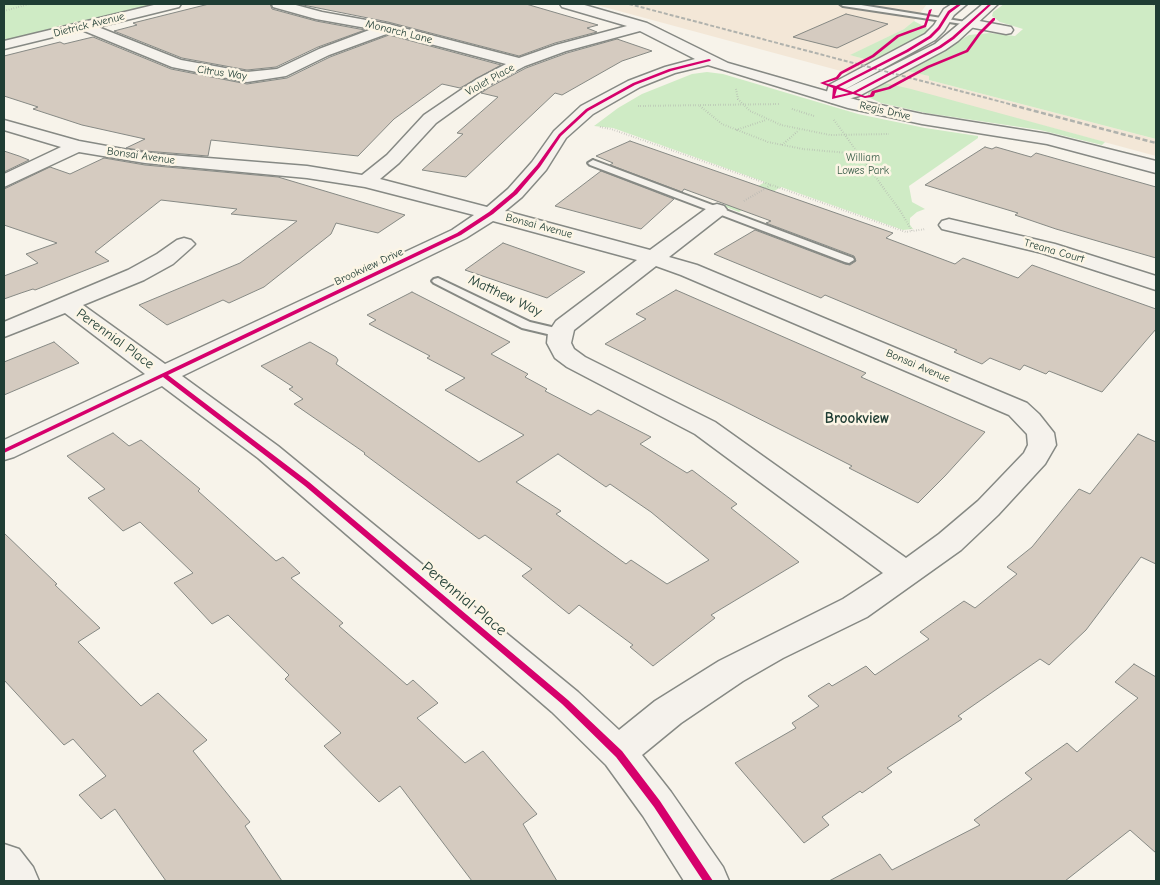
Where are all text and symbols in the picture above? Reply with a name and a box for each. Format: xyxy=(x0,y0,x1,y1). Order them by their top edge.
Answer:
street label: Dietrick Avenue xyxy=(52,10,126,40)
street label: Monarch Lane xyxy=(364,17,434,47)
street label: Violet Place xyxy=(463,61,517,99)
street label: Citrus Way xyxy=(196,63,248,83)
street label: Regis Drive xyxy=(858,99,912,123)
street label: Bonsai Avenue xyxy=(106,145,176,167)
park label: William Lowes Park xyxy=(837,151,889,177)
street label: Bonsai Avenue xyxy=(504,211,574,241)
street label: Treana Court xyxy=(1022,236,1086,266)
street label: Brookview Drive xyxy=(332,245,406,289)
street label: Matthew Way xyxy=(466,272,544,320)
street label: Perennial Place xyxy=(73,305,157,373)
street label: Bonsai Avenue xyxy=(884,347,952,385)
district label: Brookview xyxy=(825,410,889,428)
street label: Perennial Place xyxy=(418,558,510,640)

